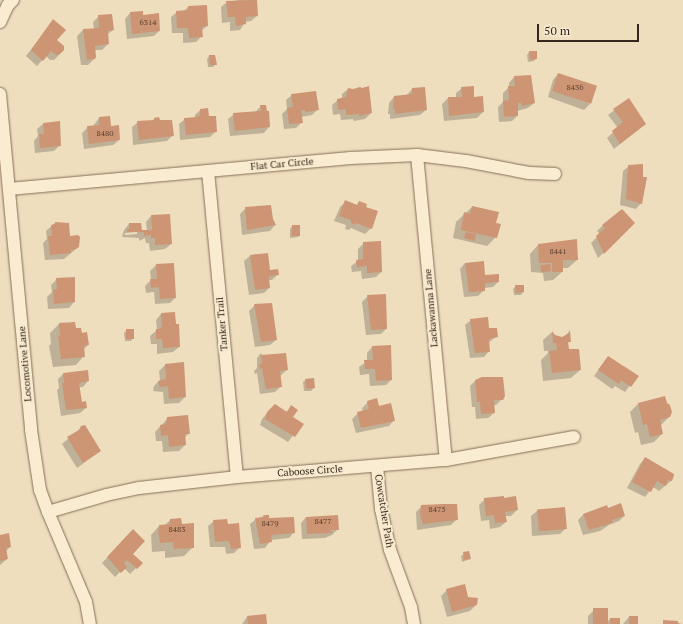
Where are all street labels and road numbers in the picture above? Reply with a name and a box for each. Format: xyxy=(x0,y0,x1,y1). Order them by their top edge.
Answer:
street label: Flat Car Circle xyxy=(250,155,314,173)
street label: Lackawanna Lane xyxy=(422,268,440,348)
street label: Tanker Trail xyxy=(214,297,230,351)
street label: Locomotive Lane xyxy=(16,326,34,402)
street label: Caboose Circle xyxy=(277,463,343,479)
street label: Cowcatcher Path xyxy=(372,473,396,549)

